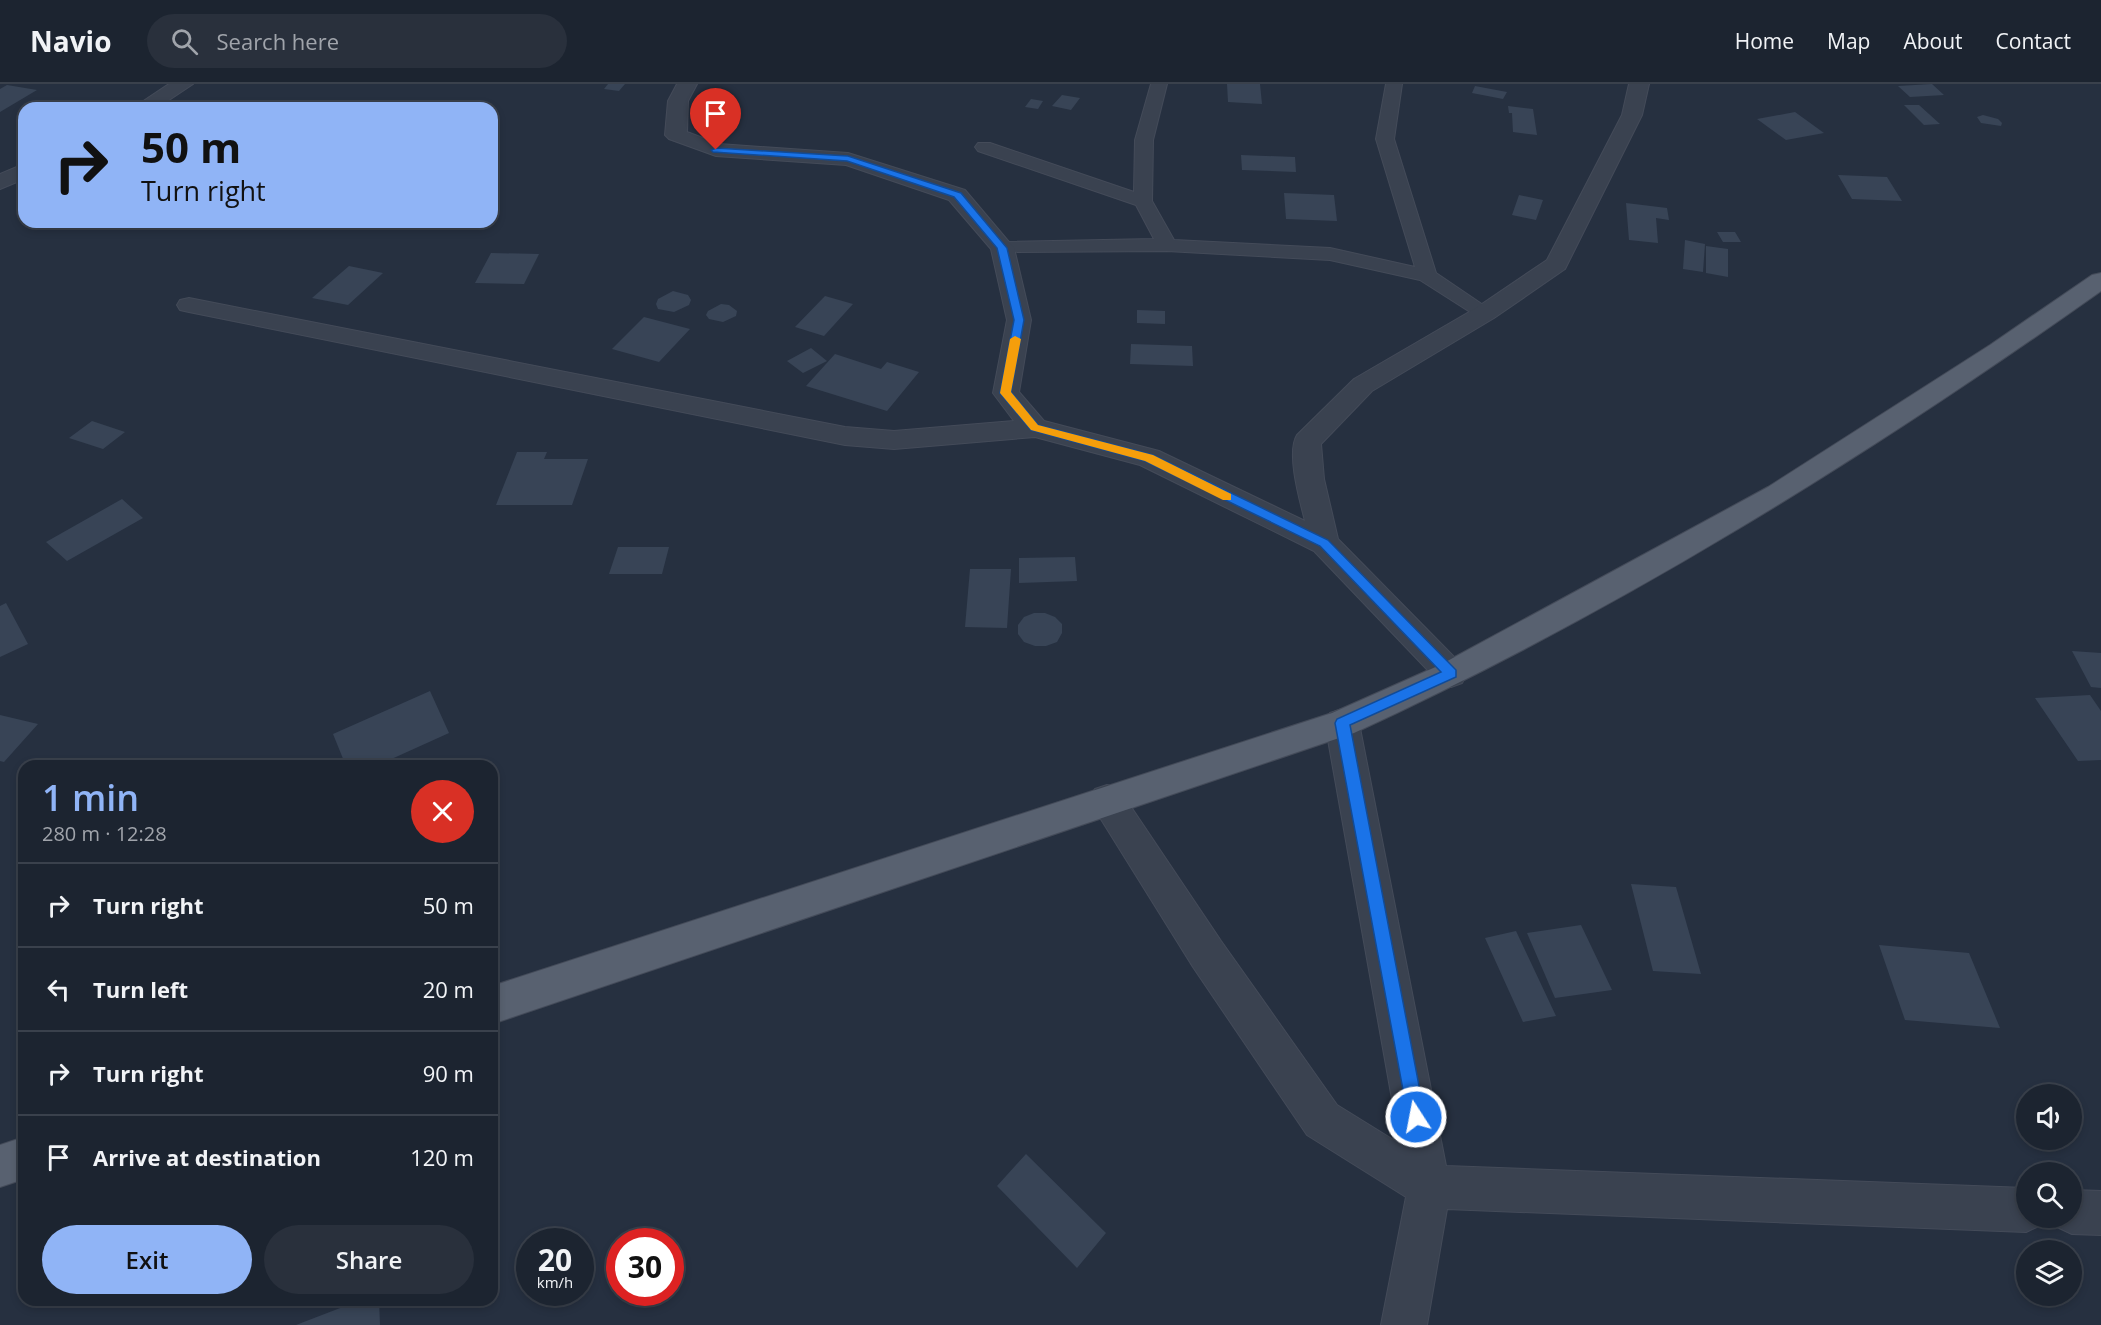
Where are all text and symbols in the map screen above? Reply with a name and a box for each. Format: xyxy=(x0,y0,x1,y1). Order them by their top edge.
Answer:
search box xyxy=(147,14,567,68)
text: Navio xyxy=(30,22,111,60)
icon: search xyxy=(168,25,201,58)
text: Search here xyxy=(216,26,339,56)
text: Home xyxy=(1735,27,1794,55)
text: Map xyxy=(1827,27,1870,55)
text: About xyxy=(1903,27,1963,55)
text: Contact xyxy=(1996,27,2071,55)
pin xyxy=(690,88,741,150)
icon: arrive xyxy=(699,97,732,130)
text: 50 m xyxy=(141,118,241,175)
icon: right xyxy=(42,126,120,204)
text: Turn right xyxy=(141,172,266,209)
text: 1 min xyxy=(42,773,139,822)
button: close xyxy=(411,780,474,843)
text: 280 m · 12:28 xyxy=(42,820,167,847)
icon: right xyxy=(42,889,75,922)
text: Turn right xyxy=(93,890,204,920)
text: 50 m xyxy=(423,890,474,920)
icon: left xyxy=(42,973,75,1006)
text: Turn left xyxy=(93,974,188,1004)
text: 20 m xyxy=(423,974,474,1004)
icon: right xyxy=(42,1057,75,1090)
text: Turn right xyxy=(93,1058,204,1088)
text: 90 m xyxy=(423,1058,474,1088)
map controls xyxy=(2016,1084,2082,1306)
button: sound xyxy=(2016,1084,2082,1150)
position arrow xyxy=(1384,1085,1448,1149)
icon: arrive xyxy=(42,1141,75,1174)
text: Arrive at destination xyxy=(93,1142,321,1172)
text: 120 m xyxy=(410,1142,474,1172)
button: search xyxy=(2016,1162,2082,1228)
button: Exit xyxy=(42,1225,252,1294)
button: Share xyxy=(264,1225,474,1294)
speed limit sign: 30 xyxy=(606,1228,684,1306)
text: 20 xyxy=(538,1239,572,1280)
button: layers xyxy=(2016,1240,2082,1306)
text: km/h xyxy=(537,1272,573,1292)

